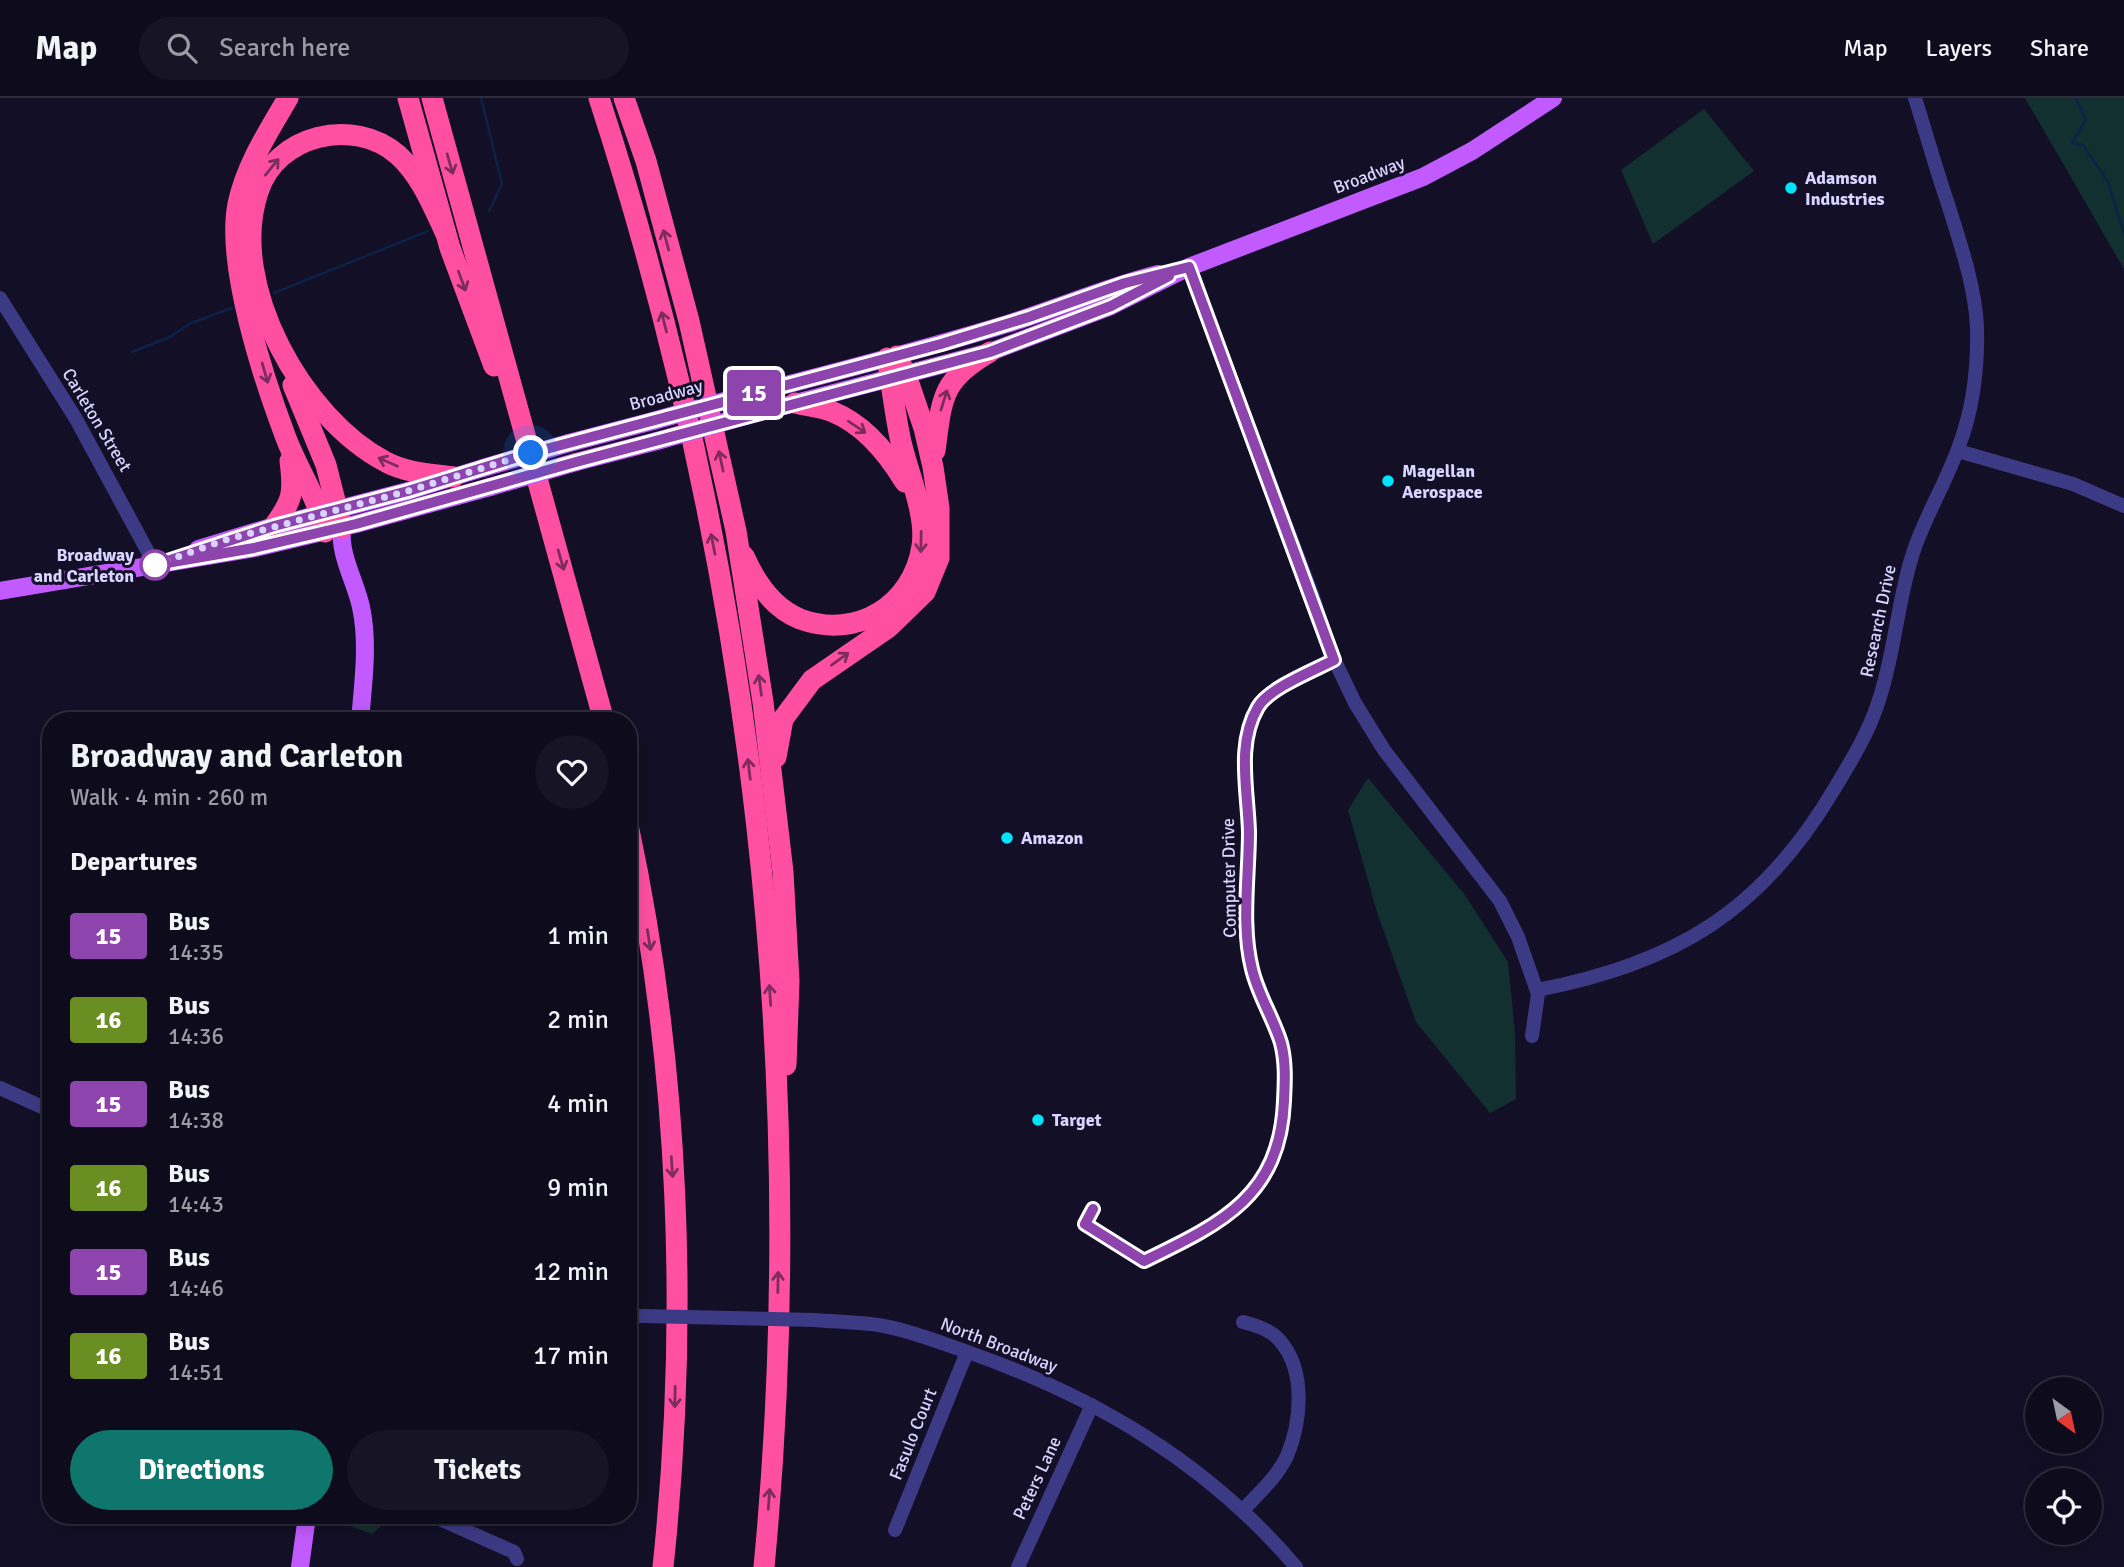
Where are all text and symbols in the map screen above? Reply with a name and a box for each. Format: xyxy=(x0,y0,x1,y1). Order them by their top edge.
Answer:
search box xyxy=(139,17,629,80)
text: Map xyxy=(35,28,97,69)
icon: search xyxy=(163,29,201,67)
text: Search here xyxy=(219,32,350,64)
text: Map xyxy=(1843,33,1888,63)
text: Layers xyxy=(1926,33,1992,63)
text: Share xyxy=(2030,33,2089,63)
street label: Broadway xyxy=(1330,151,1408,199)
one-way arrow xyxy=(444,152,457,175)
one-way arrow xyxy=(264,159,279,177)
place label: Adamson Industries xyxy=(1805,167,1885,210)
marker: Adamson Industries xyxy=(1783,180,1799,196)
one-way arrow xyxy=(659,229,672,252)
one-way arrow xyxy=(456,270,469,292)
one-way arrow xyxy=(657,311,670,334)
one-way arrow xyxy=(259,362,272,384)
street label: Carleton Street xyxy=(57,364,137,476)
line badge: 15 xyxy=(722,370,786,416)
street label: Broadway xyxy=(627,375,706,415)
text: 15 xyxy=(741,378,767,408)
one-way arrow xyxy=(939,389,951,411)
one-way arrow xyxy=(847,421,867,435)
your location xyxy=(513,435,548,470)
one-way arrow xyxy=(714,450,728,473)
one-way arrow xyxy=(378,454,399,467)
place label: Magellan Aerospace xyxy=(1402,460,1483,503)
marker: Magellan Aerospace xyxy=(1380,473,1396,489)
one-way arrow xyxy=(914,530,928,553)
one-way arrow xyxy=(705,533,719,556)
place label: Broadway and Carleton xyxy=(34,544,134,587)
one-way arrow xyxy=(555,549,568,571)
marker: Broadway and Carleton xyxy=(140,550,170,580)
street label: Research Drive xyxy=(1855,563,1901,679)
one-way arrow xyxy=(830,652,849,667)
one-way arrow xyxy=(754,674,767,697)
button: heart xyxy=(535,735,609,809)
text: Broadway and Carleton xyxy=(70,736,403,777)
one-way arrow xyxy=(742,758,755,781)
text: Walk · 4 min · 260 m xyxy=(70,783,268,812)
street label: Computer Drive xyxy=(1217,818,1241,938)
place label: Amazon xyxy=(1021,827,1084,849)
marker: Amazon xyxy=(999,830,1015,846)
text: Departures xyxy=(70,846,197,878)
text: Bus xyxy=(168,906,210,938)
text: 1 min xyxy=(547,920,609,952)
text: 15 xyxy=(96,921,121,951)
one-way arrow xyxy=(643,928,656,951)
text: 14:35 xyxy=(168,938,224,967)
one-way arrow xyxy=(764,984,777,1007)
text: Bus xyxy=(168,990,210,1022)
text: 2 min xyxy=(547,1004,609,1036)
text: 16 xyxy=(96,1005,121,1035)
text: 14:36 xyxy=(168,1022,224,1051)
text: Bus xyxy=(168,1074,210,1106)
text: 4 min xyxy=(547,1088,609,1120)
text: 15 xyxy=(96,1089,121,1119)
text: 14:38 xyxy=(168,1106,224,1135)
place label: Target xyxy=(1052,1109,1102,1131)
marker: Target xyxy=(1030,1112,1046,1128)
one-way arrow xyxy=(666,1155,679,1177)
text: Bus xyxy=(168,1158,210,1190)
text: 9 min xyxy=(547,1172,609,1204)
text: 16 xyxy=(96,1173,121,1203)
text: 14:43 xyxy=(168,1190,224,1219)
text: Bus xyxy=(168,1242,210,1274)
text: 12 min xyxy=(533,1256,609,1288)
text: 15 xyxy=(96,1257,121,1287)
one-way arrow xyxy=(771,1271,785,1294)
text: 14:46 xyxy=(168,1274,224,1303)
street label: North Broadway xyxy=(937,1313,1061,1378)
text: Bus xyxy=(168,1326,210,1358)
text: 17 min xyxy=(533,1340,609,1372)
text: 16 xyxy=(96,1341,121,1371)
text: 14:51 xyxy=(168,1358,224,1387)
north arrow xyxy=(2025,1377,2102,1454)
map controls xyxy=(2025,1377,2102,1545)
street label: Fasulo Court xyxy=(885,1385,941,1483)
one-way arrow xyxy=(669,1386,682,1409)
button: Directions xyxy=(70,1430,333,1510)
button: Tickets xyxy=(347,1430,609,1510)
street label: Peters Lane xyxy=(1008,1433,1066,1523)
button: locate xyxy=(2025,1468,2102,1545)
one-way arrow xyxy=(763,1488,776,1511)

